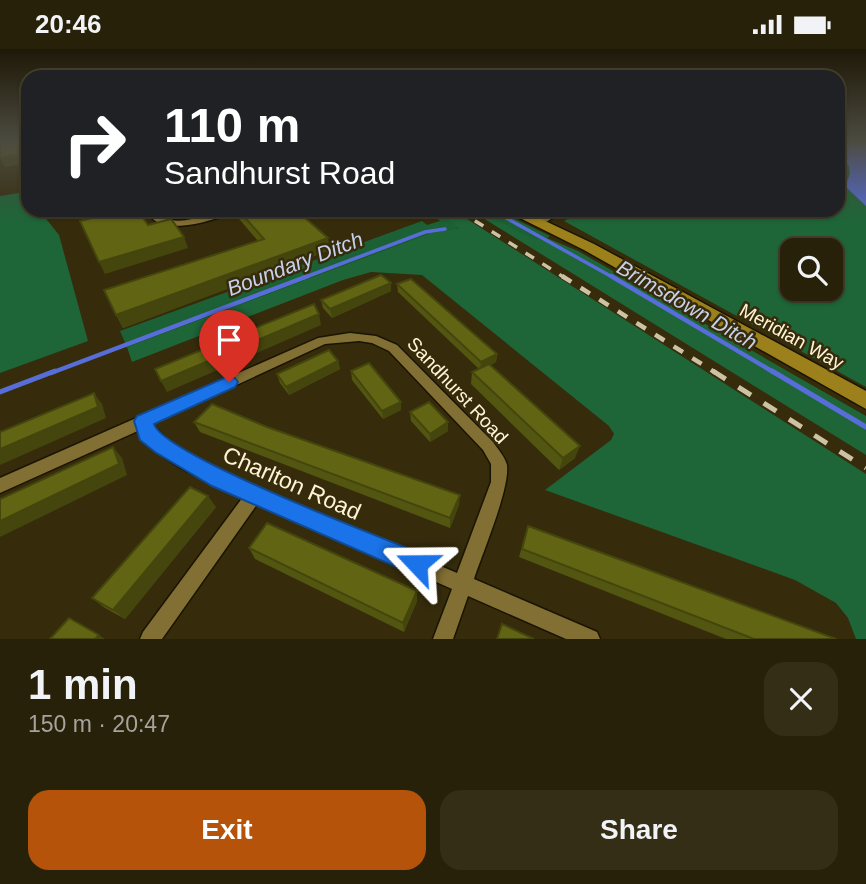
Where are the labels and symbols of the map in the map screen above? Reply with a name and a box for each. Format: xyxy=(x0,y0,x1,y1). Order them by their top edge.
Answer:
water label: Boundary Ditch xyxy=(224,227,366,300)
water label: Brimsdown Ditch xyxy=(613,255,761,354)
street label: Meridian Way xyxy=(736,299,848,374)
pin xyxy=(199,310,259,382)
street label: Sandhurst Road xyxy=(403,333,512,448)
street label: Charlton Road xyxy=(219,441,365,525)
position arrow xyxy=(380,527,454,601)

